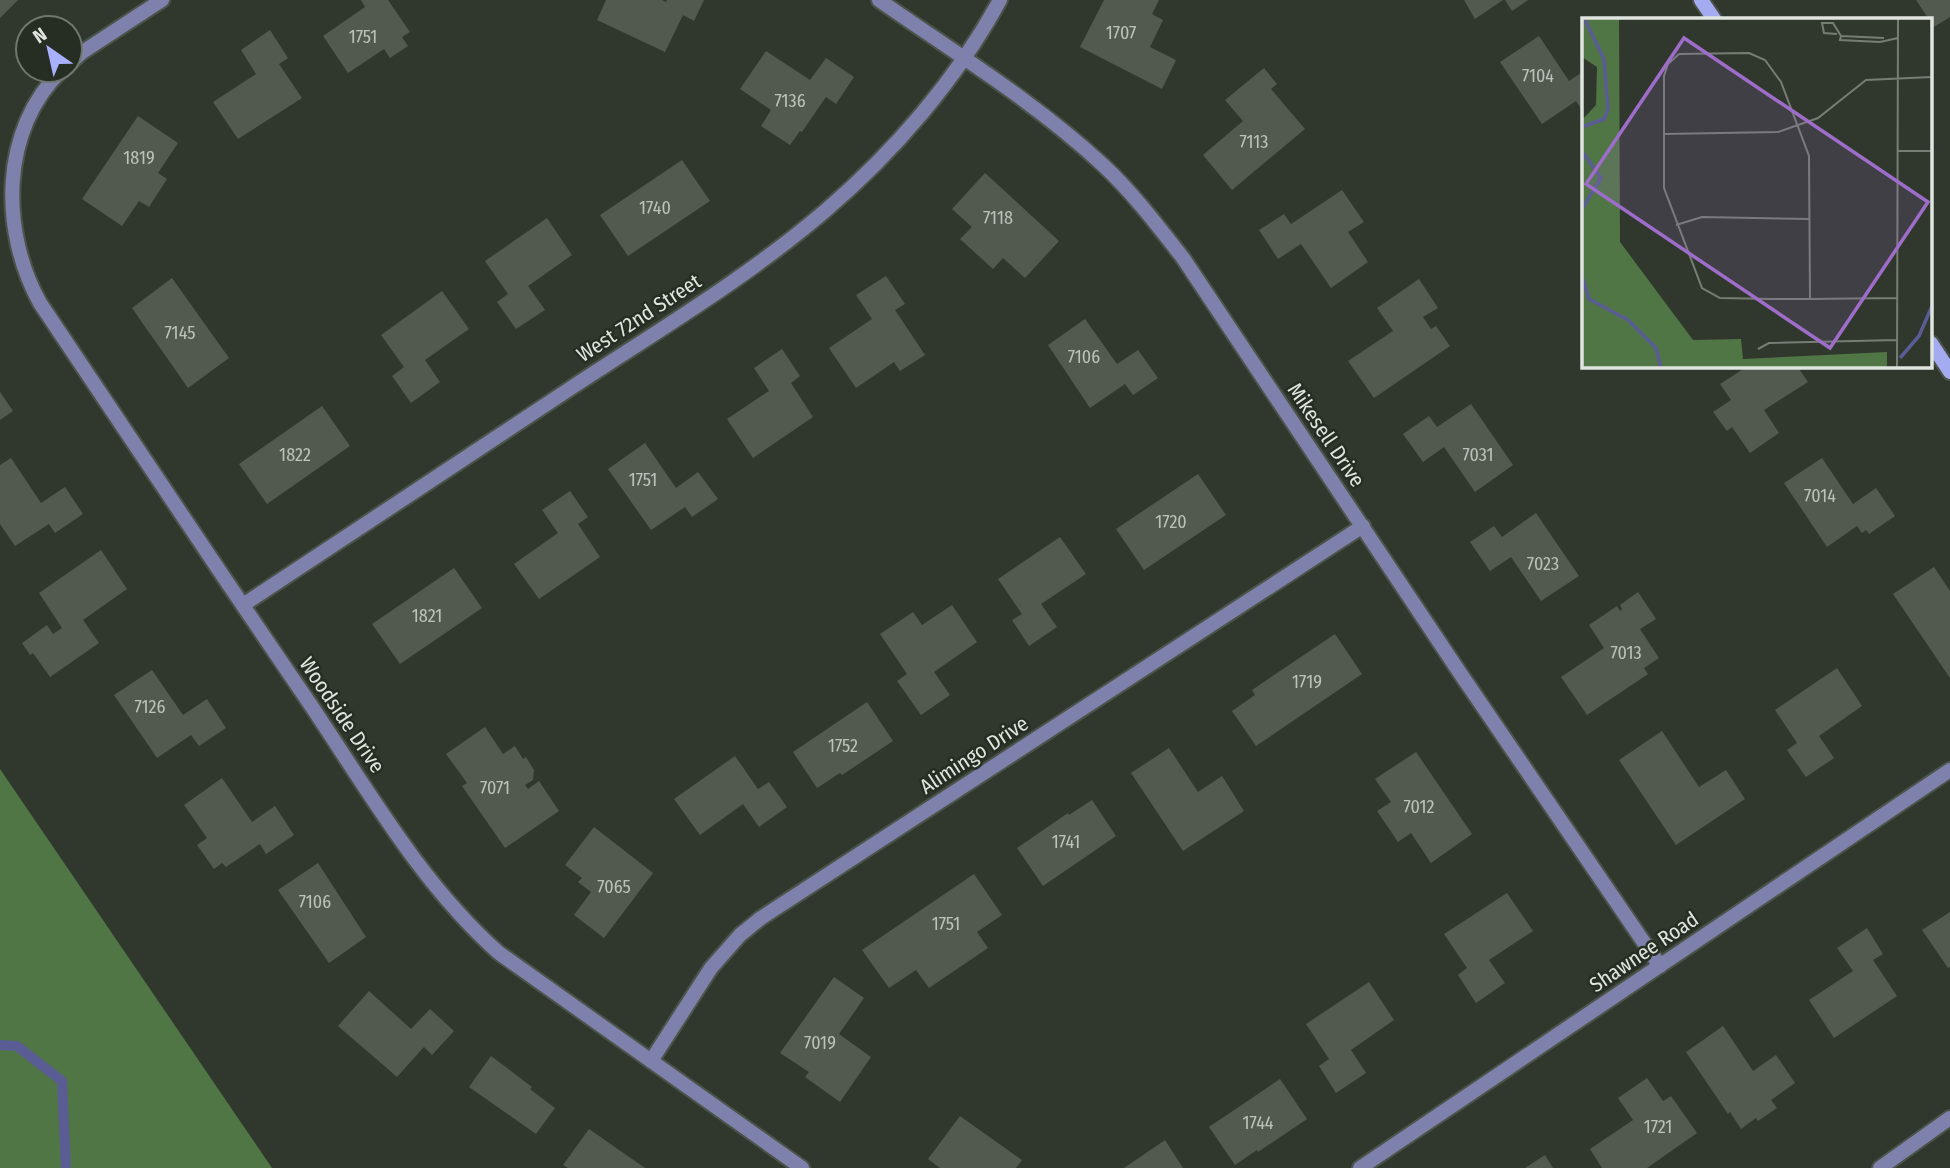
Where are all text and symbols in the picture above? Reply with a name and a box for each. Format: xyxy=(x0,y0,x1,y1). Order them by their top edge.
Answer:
north arrow xyxy=(14,14,84,84)
inset map xyxy=(1582,18,1932,368)
house number: 1707 xyxy=(1106,22,1136,44)
text: N xyxy=(29,23,51,48)
house number: 1751 xyxy=(349,26,377,48)
house number: 7104 xyxy=(1522,65,1554,87)
house number: 7136 xyxy=(774,90,806,112)
house number: 7113 xyxy=(1240,131,1268,153)
house number: 1819 xyxy=(123,147,155,169)
house number: 1740 xyxy=(639,197,671,219)
house number: 7118 xyxy=(983,207,1013,229)
street label: West 72nd Street xyxy=(572,268,706,368)
house number: 7145 xyxy=(165,322,195,344)
house number: 7106 xyxy=(1068,346,1100,368)
street label: Mikesell Drive xyxy=(1282,378,1370,492)
house number: 1822 xyxy=(279,444,311,466)
house number: 7031 xyxy=(1463,444,1494,466)
house number: 1751 xyxy=(629,469,657,491)
house number: 7014 xyxy=(1804,485,1836,507)
house number: 1720 xyxy=(1155,511,1187,533)
house number: 7023 xyxy=(1527,553,1559,575)
house number: 1821 xyxy=(412,605,442,627)
house number: 7013 xyxy=(1610,642,1642,664)
street label: Woodside Drive xyxy=(294,652,390,778)
house number: 1719 xyxy=(1292,671,1322,693)
house number: 7126 xyxy=(135,696,166,718)
street label: Alimingo Drive xyxy=(915,710,1033,800)
house number: 1752 xyxy=(828,735,858,757)
house number: 7071 xyxy=(480,777,510,799)
house number: 7012 xyxy=(1404,796,1435,818)
house number: 1741 xyxy=(1052,831,1080,853)
house number: 7065 xyxy=(597,876,631,898)
house number: 7106 xyxy=(299,891,331,913)
street label: Shawnee Road xyxy=(1585,906,1703,998)
house number: 1751 xyxy=(932,913,960,935)
house number: 7019 xyxy=(804,1032,836,1054)
house number: 1744 xyxy=(1242,1112,1274,1134)
house number: 1721 xyxy=(1644,1116,1672,1138)

